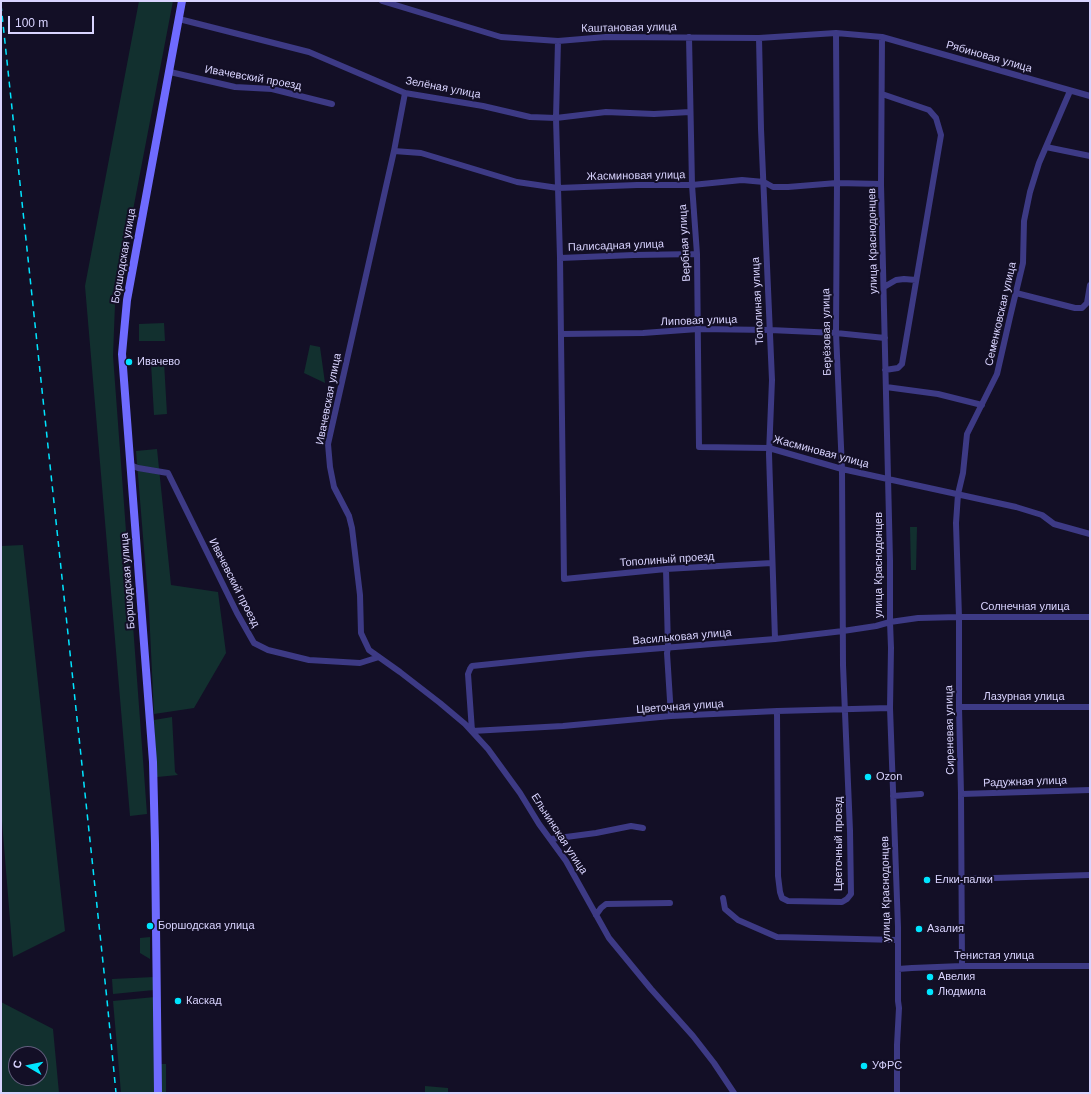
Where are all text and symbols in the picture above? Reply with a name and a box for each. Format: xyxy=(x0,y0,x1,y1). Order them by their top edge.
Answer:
scale bar xyxy=(10,8,96,34)
text: 100 m xyxy=(15,16,48,30)
street label: Каштановая улица xyxy=(581,21,677,35)
street label: Рябиновая улица xyxy=(945,38,1033,76)
street label: Ивачевский проезд xyxy=(204,63,302,93)
street label: Зелёная улица xyxy=(404,74,482,102)
street label: Жасминовая улица xyxy=(586,169,686,183)
street label: улица Краснодонцев xyxy=(865,188,881,294)
street label: Вербная улица xyxy=(676,204,694,282)
street label: Боршодская улица xyxy=(109,207,139,305)
street label: Палисадная улица xyxy=(568,238,664,254)
street label: Тополиная улица xyxy=(749,257,767,345)
street label: Семенковская улица xyxy=(983,261,1019,367)
street label: Берёзовая улица xyxy=(820,288,834,376)
street label: Липовая улица xyxy=(661,313,737,329)
street label: Ивачевская улица xyxy=(314,352,344,446)
place label: Ивачево xyxy=(137,355,180,369)
marker: Ивачево xyxy=(124,357,134,367)
street label: Жасминовая улица xyxy=(772,433,870,471)
street label: улица Краснодонцев xyxy=(872,512,886,618)
street label: Боршодская улица xyxy=(118,532,138,630)
street label: Ивачевский проезд xyxy=(206,536,262,630)
street label: Тополиный проезд xyxy=(619,550,715,570)
street label: Солнечная улица xyxy=(980,600,1070,614)
street label: Васильковая улица xyxy=(632,626,732,648)
street label: Сиреневая улица xyxy=(943,685,957,775)
street label: Лазурная улица xyxy=(983,690,1065,704)
street label: Цветочная улица xyxy=(636,697,724,717)
place label: Ozon xyxy=(876,770,902,784)
marker: Ozon xyxy=(863,772,873,782)
street label: Радужная улица xyxy=(983,774,1067,790)
street label: Ельнинская улица xyxy=(528,791,590,877)
street label: Цветочный проезд xyxy=(832,797,846,891)
street label: улица Краснодонцев xyxy=(878,836,894,942)
place label: Елки-палки xyxy=(935,873,993,887)
marker: Елки-палки xyxy=(922,875,932,885)
place label: Боршодская улица xyxy=(158,919,254,933)
marker: Боршодская улица xyxy=(145,921,155,931)
place label: Азалия xyxy=(927,922,964,936)
marker: Азалия xyxy=(914,924,924,934)
street label: Тенистая улица xyxy=(954,949,1034,963)
place label: Авелия xyxy=(938,970,975,984)
marker: Авелия xyxy=(925,972,935,982)
place label: Людмила xyxy=(938,985,986,999)
marker: Людмила xyxy=(925,987,935,997)
place label: Каскад xyxy=(186,994,222,1008)
marker: Каскад xyxy=(173,996,183,1006)
north arrow xyxy=(8,1046,48,1086)
text: С xyxy=(11,1059,24,1069)
place label: УФРС xyxy=(872,1059,902,1073)
marker: УФРС xyxy=(859,1061,869,1071)

